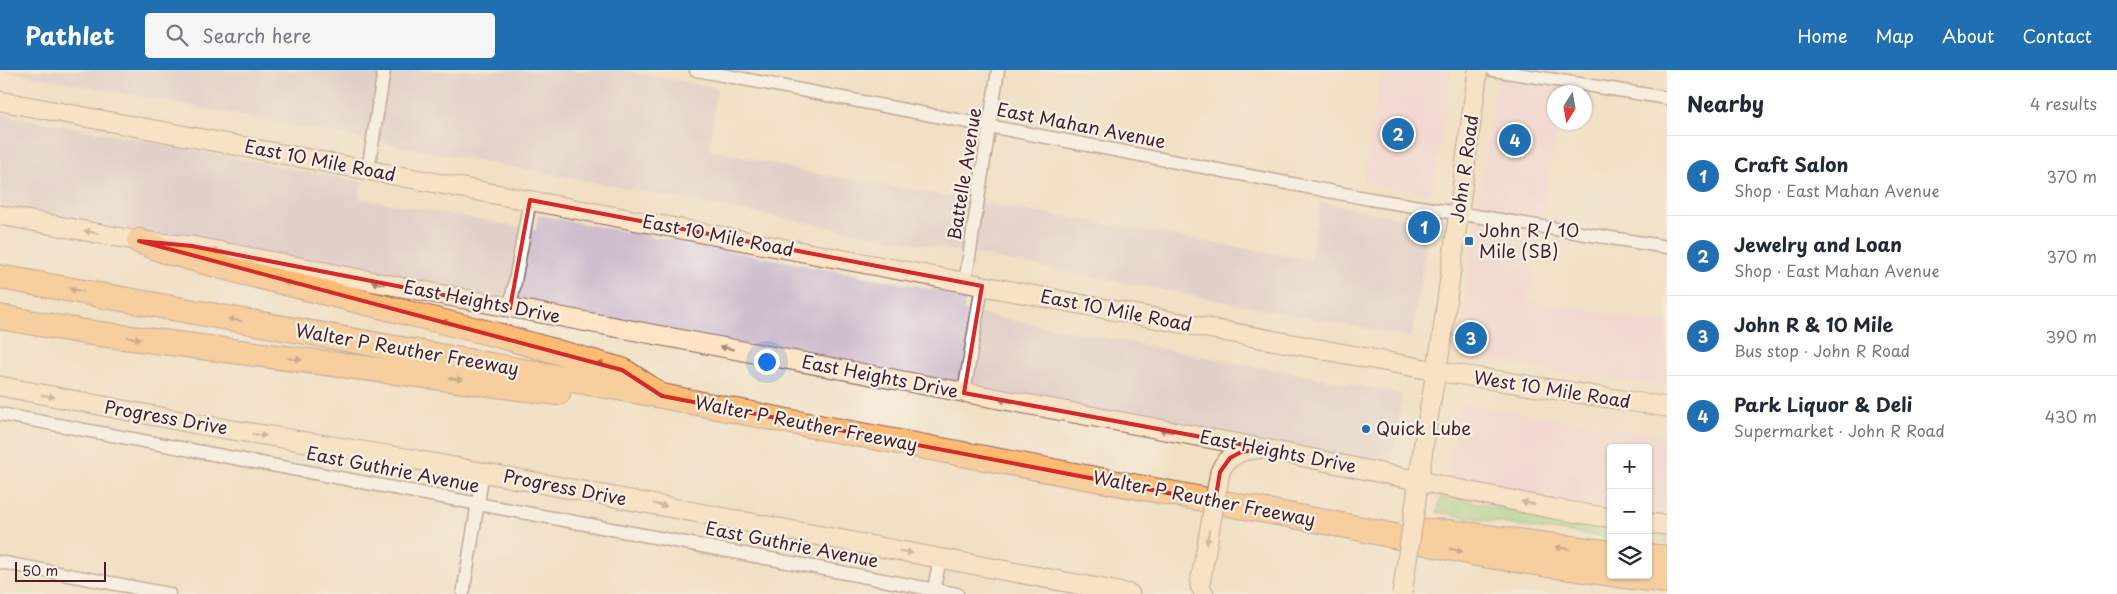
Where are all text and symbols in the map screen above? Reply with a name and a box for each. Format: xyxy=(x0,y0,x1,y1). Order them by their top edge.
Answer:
search box xyxy=(145,13,495,58)
text: Pathlet xyxy=(25,17,115,53)
icon: search xyxy=(163,21,191,49)
text: Search here xyxy=(203,21,311,49)
text: Home xyxy=(1797,22,1847,49)
text: Map xyxy=(1875,22,1914,49)
text: About xyxy=(1942,22,1994,49)
text: Contact xyxy=(2022,22,2092,49)
north arrow xyxy=(1547,85,1592,130)
text: Nearby xyxy=(1687,87,1764,119)
text: 4 results xyxy=(2030,91,2097,115)
street label: East Mahan Avenue xyxy=(995,95,1168,154)
street label: Battelle Avenue xyxy=(940,105,987,242)
street label: John R Road xyxy=(1443,113,1484,225)
pin: 2 xyxy=(1382,115,1414,153)
pin: 4 xyxy=(1499,121,1531,159)
street label: East 10 Mile Road xyxy=(242,132,398,187)
text: Craft Salon xyxy=(1734,150,1848,178)
text: 1 xyxy=(1699,164,1707,188)
text: 370 m xyxy=(2047,164,2097,188)
text: Shop · East Mahan Avenue xyxy=(1734,178,1939,202)
street label: East 10 Mile Road xyxy=(640,207,796,262)
pin: 1 xyxy=(1408,208,1440,246)
place label: John R / 10 Mile (SB) xyxy=(1479,216,1579,264)
one-way arrow xyxy=(82,228,98,236)
text: Jewelry and Loan xyxy=(1734,230,1902,258)
marker: John R / 10 Mile (SB) xyxy=(1463,235,1475,247)
text: 2 xyxy=(1697,244,1709,268)
text: 370 m xyxy=(2047,244,2097,268)
one-way arrow xyxy=(211,247,227,255)
text: Shop · East Mahan Avenue xyxy=(1734,258,1939,282)
street label: East Heights Drive xyxy=(402,272,563,329)
one-way arrow xyxy=(370,278,386,286)
one-way arrow xyxy=(282,280,297,288)
street label: East 10 Mile Road xyxy=(1038,282,1194,337)
one-way arrow xyxy=(67,286,83,294)
text: John R & 10 Mile xyxy=(1734,310,1893,338)
one-way arrow xyxy=(227,315,243,323)
street label: Walter P Reuther Freeway xyxy=(293,316,521,381)
one-way arrow xyxy=(440,319,455,327)
pin: 3 xyxy=(1455,319,1487,357)
text: 3 xyxy=(1698,324,1708,348)
text: 390 m xyxy=(2046,324,2097,348)
one-way arrow xyxy=(126,334,142,342)
text: Bus stop · John R Road xyxy=(1734,338,1910,362)
one-way arrow xyxy=(719,344,735,352)
street label: East Heights Drive xyxy=(800,347,961,404)
your location xyxy=(754,349,780,375)
one-way arrow xyxy=(287,355,303,363)
one-way arrow xyxy=(597,361,612,369)
street label: West 10 Mile Road xyxy=(1472,363,1633,414)
one-way arrow xyxy=(448,376,464,384)
street label: Walter P Reuther Freeway xyxy=(693,388,920,457)
text: Park Liquor & Deli xyxy=(1734,390,1912,418)
street label: Progress Drive xyxy=(102,392,230,441)
one-way arrow xyxy=(40,393,56,401)
one-way arrow xyxy=(998,396,1014,404)
text: 4 xyxy=(1698,404,1708,428)
text: 430 m xyxy=(2045,404,2097,428)
place label: Quick Lube xyxy=(1376,414,1471,441)
text: Supermarket · John R Road xyxy=(1734,418,1945,442)
street label: East Heights Drive xyxy=(1198,422,1359,479)
marker: Quick Lube xyxy=(1360,423,1372,435)
one-way arrow xyxy=(1158,426,1174,434)
one-way arrow xyxy=(251,432,267,440)
street label: East Guthrie Avenue xyxy=(304,438,482,499)
map controls xyxy=(1607,444,1652,579)
button: + xyxy=(1607,444,1652,489)
street label: Progress Drive xyxy=(501,461,629,512)
street label: Walter P Reuther Freeway xyxy=(1091,463,1318,532)
button: − xyxy=(1607,489,1652,534)
one-way arrow xyxy=(1519,499,1535,507)
one-way arrow xyxy=(653,502,669,510)
street label: East Guthrie Avenue xyxy=(703,513,881,574)
one-way arrow xyxy=(1204,529,1212,545)
button: layers xyxy=(1607,534,1652,579)
one-way arrow xyxy=(1554,544,1570,552)
one-way arrow xyxy=(1449,546,1464,554)
one-way arrow xyxy=(899,548,915,556)
scale bar xyxy=(15,559,106,582)
text: 50 m xyxy=(22,560,58,581)

